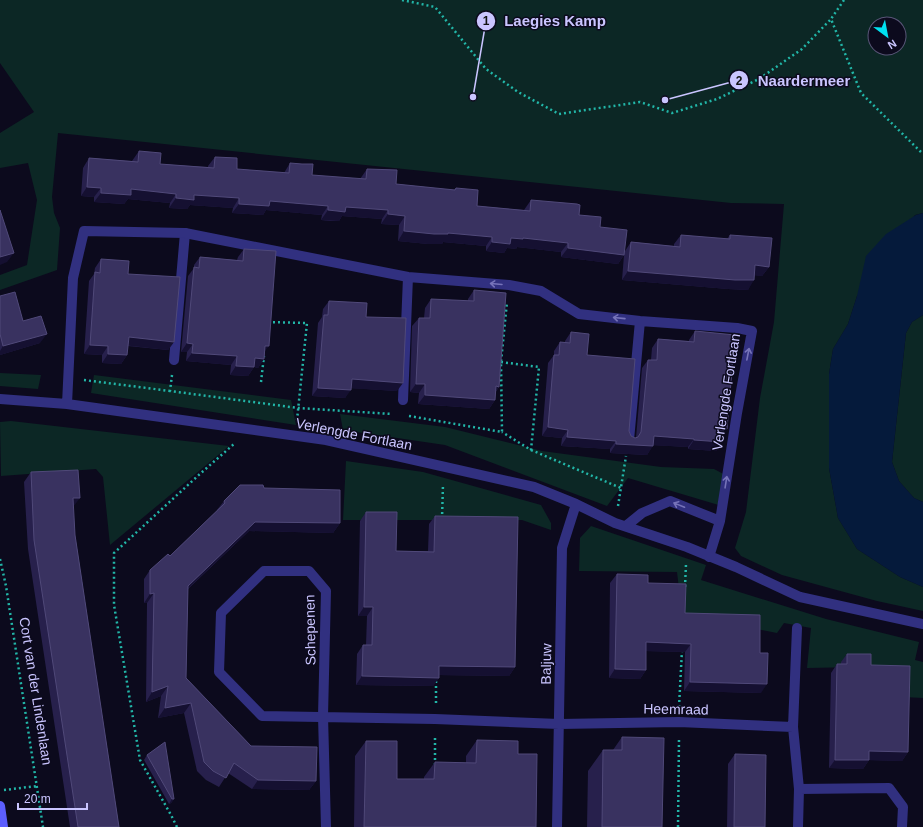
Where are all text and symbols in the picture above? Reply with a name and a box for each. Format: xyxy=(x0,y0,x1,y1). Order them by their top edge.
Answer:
callout: Laegies Kamp xyxy=(476,7,614,34)
text: Laegies Kamp xyxy=(504,12,606,29)
text: 1 xyxy=(483,14,490,28)
north arrow xyxy=(867,16,907,56)
text: N xyxy=(886,37,899,52)
callout: Naardermeer xyxy=(729,67,858,94)
text: Naardermeer xyxy=(758,72,850,89)
text: 2 xyxy=(736,74,743,88)
one-way arrow xyxy=(490,280,503,288)
one-way arrow xyxy=(613,315,626,322)
street label: Verlengde Fortlaan xyxy=(709,332,743,452)
one-way arrow xyxy=(744,348,752,361)
street label: Verlengde Fortlaan xyxy=(294,415,414,453)
one-way arrow xyxy=(722,476,730,489)
one-way arrow xyxy=(673,500,685,508)
street label: Schepenen xyxy=(301,594,319,666)
street label: Cort van der Lindenlaan xyxy=(16,616,56,766)
street label: Baljuw xyxy=(538,642,554,685)
street label: Heemraad xyxy=(643,700,709,718)
scale bar xyxy=(18,785,87,811)
text: 20 m xyxy=(24,792,51,806)

